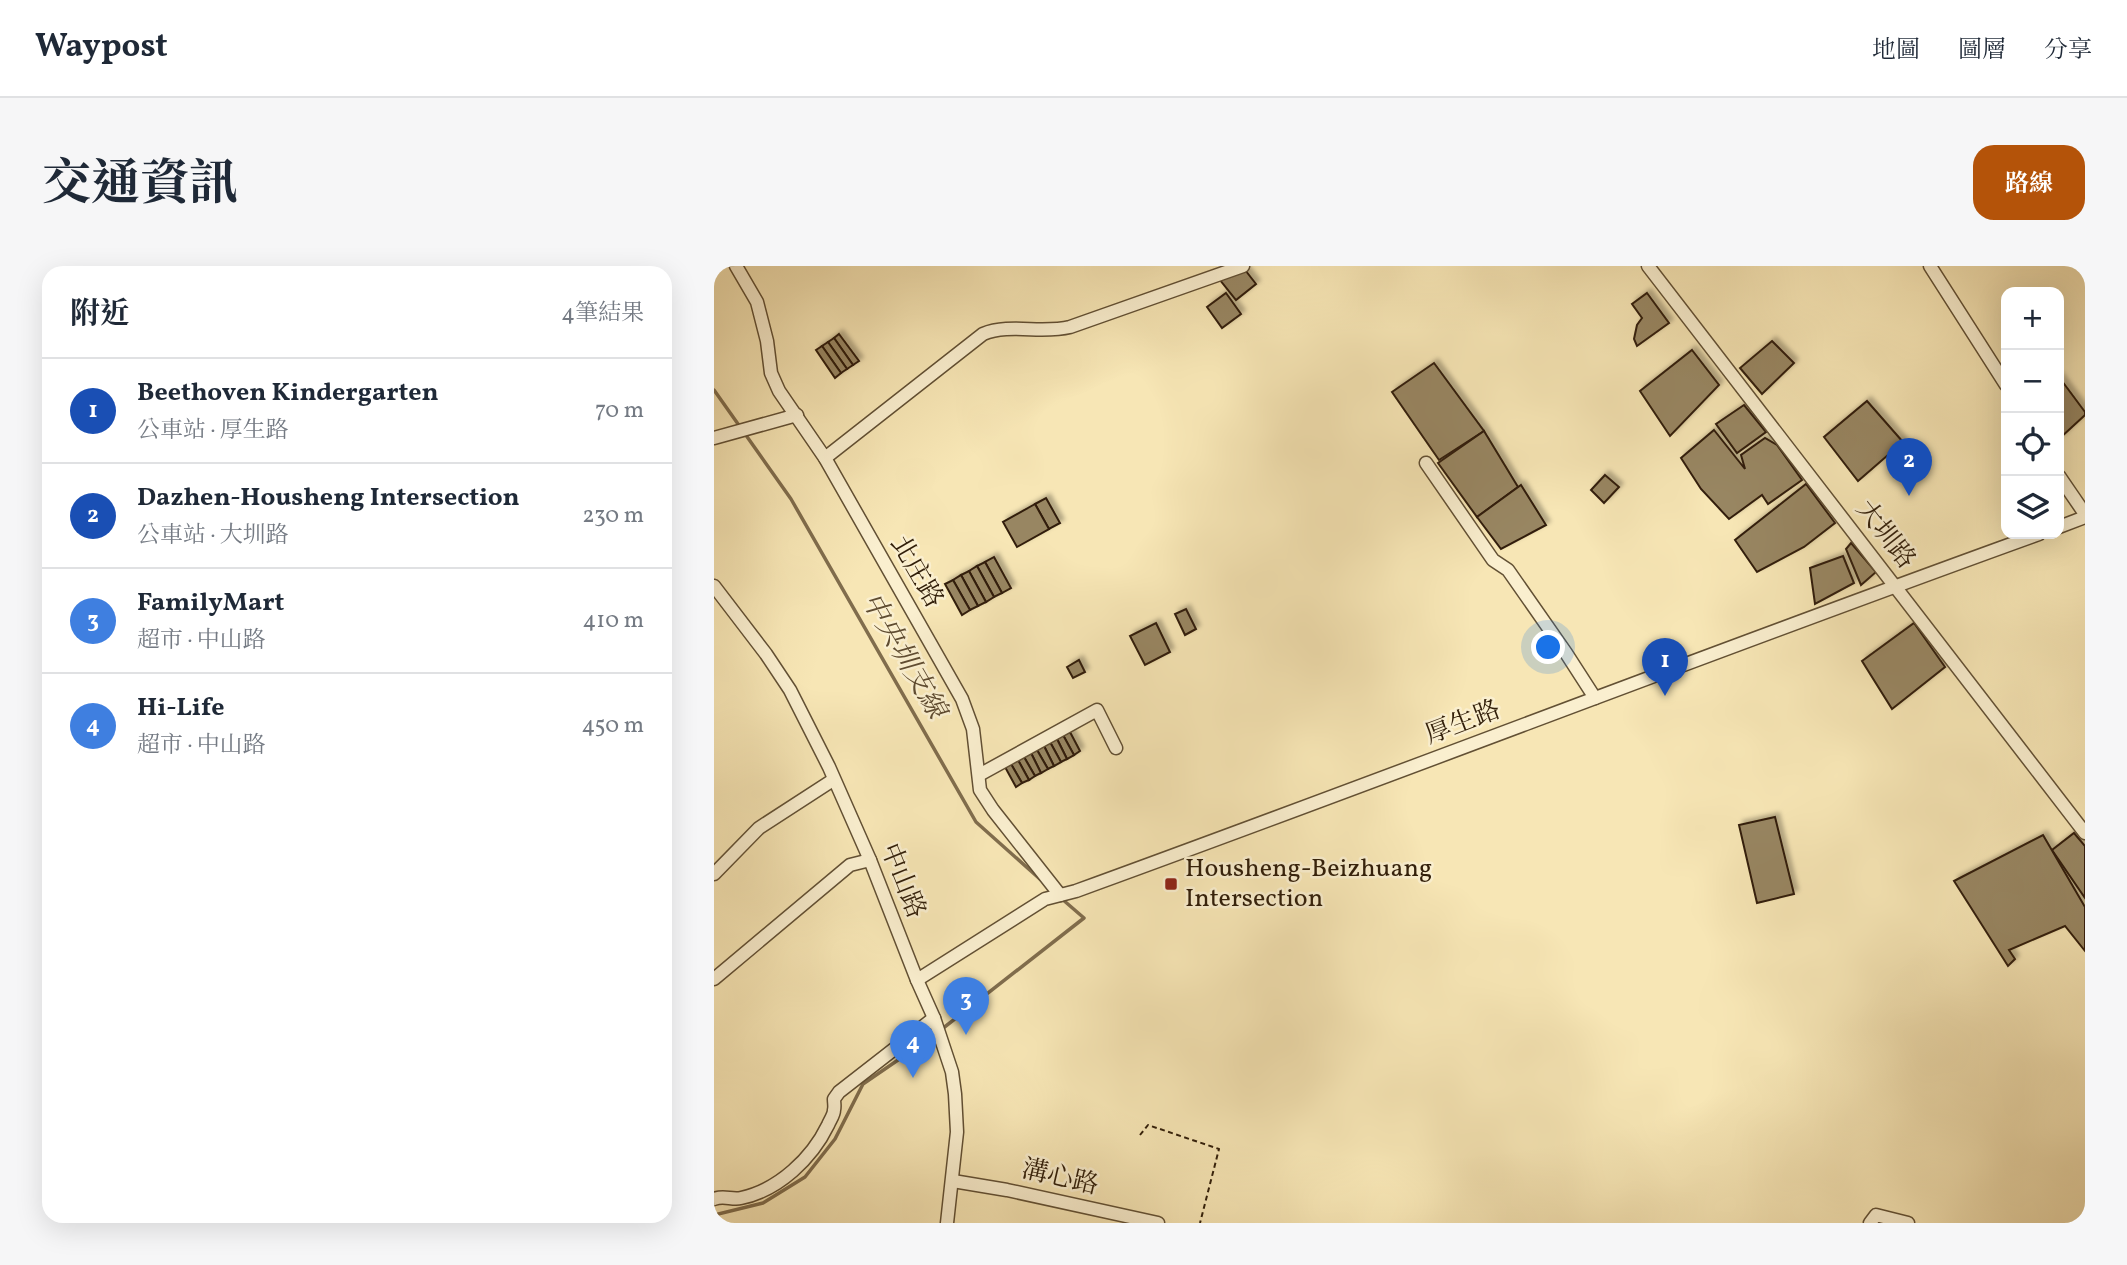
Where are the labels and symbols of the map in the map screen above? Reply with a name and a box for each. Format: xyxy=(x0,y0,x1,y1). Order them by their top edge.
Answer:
pin: 2 xyxy=(1886,438,1932,496)
street label: 大圳路 xyxy=(1847,493,1923,577)
street label: 北庄路 xyxy=(881,529,951,615)
water label: 中央圳支線 xyxy=(851,586,956,729)
your location xyxy=(1531,630,1565,664)
pin: 1 xyxy=(1642,638,1688,696)
street label: 厚生路 xyxy=(1420,692,1506,754)
street label: 中山路 xyxy=(871,838,933,924)
place label: Housheng-Beizhuang Intersection xyxy=(1185,851,1432,917)
marker: Housheng-Beizhuang Intersection xyxy=(1163,876,1179,892)
pin: 3 xyxy=(943,977,989,1035)
pin: 4 xyxy=(890,1020,936,1078)
street label: 溝心路 xyxy=(1018,1152,1102,1204)

